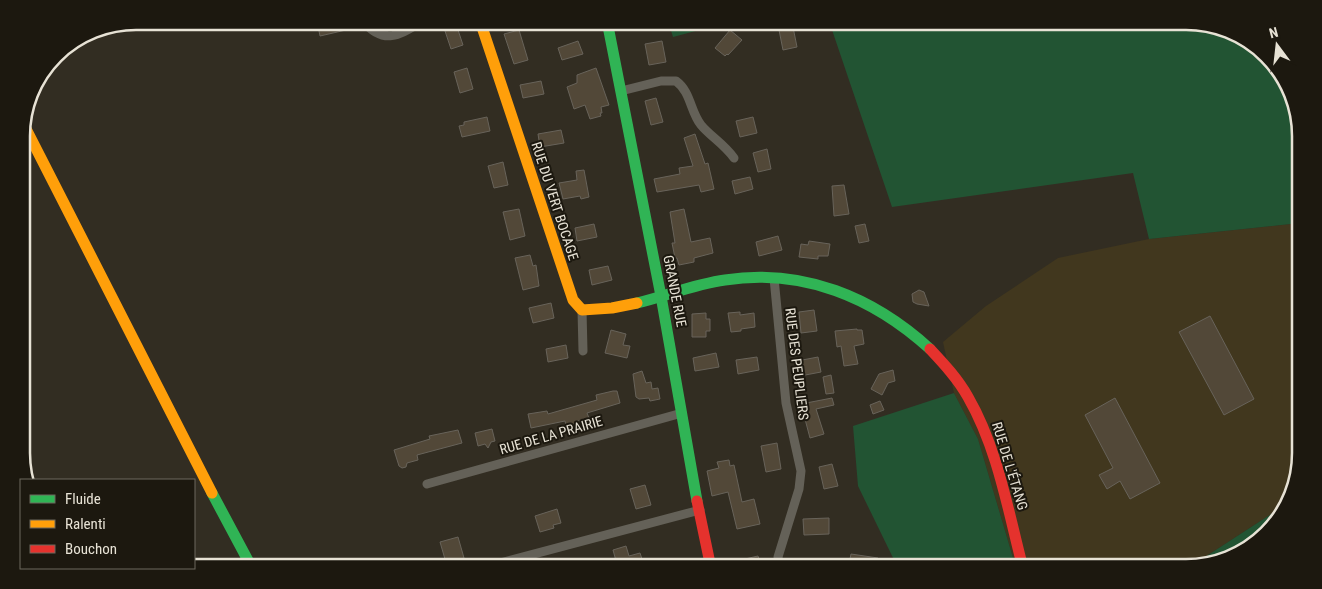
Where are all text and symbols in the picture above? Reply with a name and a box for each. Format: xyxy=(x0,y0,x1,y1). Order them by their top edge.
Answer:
north arrow xyxy=(1252,20,1302,70)
text: N xyxy=(1267,24,1280,41)
street label: RUE DU VERT BOCAGE xyxy=(528,140,582,262)
street label: GRANDE RUE xyxy=(660,254,690,328)
street label: RUE DES PEUPLIERS xyxy=(782,307,812,421)
street label: RUE DE LA PRAIRIE xyxy=(498,413,604,457)
street label: RUE DE L'ÉTANG xyxy=(989,420,1032,512)
legend xyxy=(20,479,195,569)
text: Fluide xyxy=(65,490,101,508)
text: Ralenti xyxy=(65,515,106,533)
text: Bouchon xyxy=(65,540,117,558)

